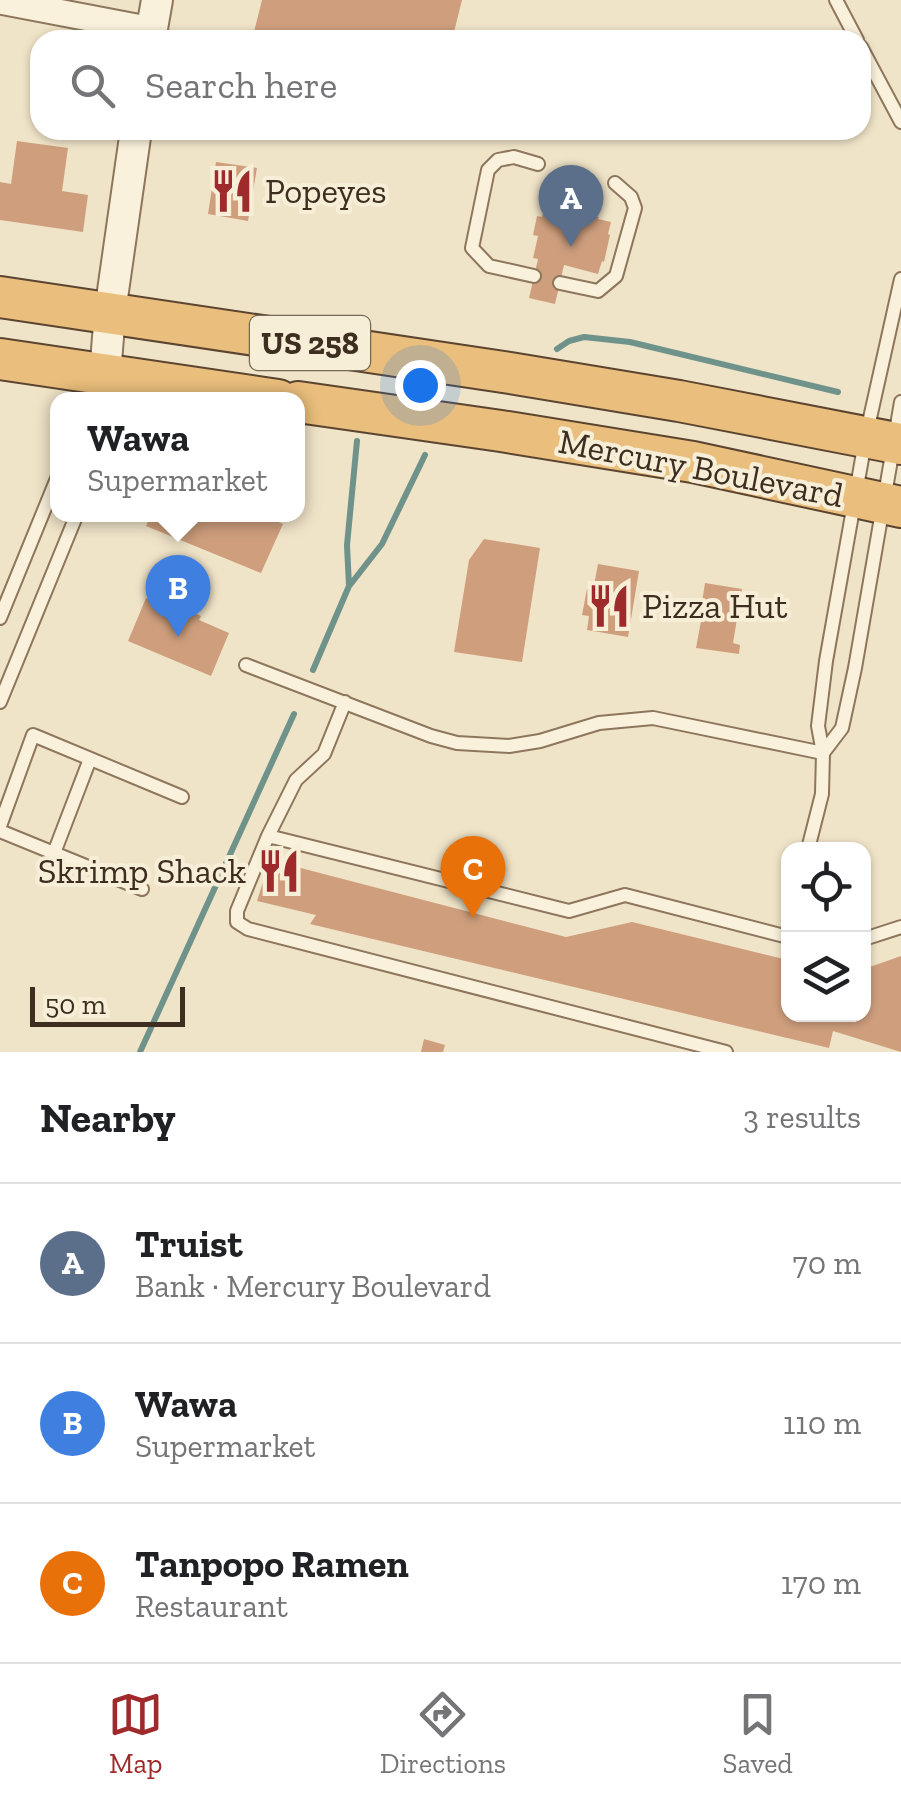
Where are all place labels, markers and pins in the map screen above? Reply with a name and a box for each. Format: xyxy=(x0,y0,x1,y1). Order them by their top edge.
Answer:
pin: A xyxy=(538,164,604,247)
restaurant icon: Popeyes xyxy=(208,167,256,215)
place label: Popeyes xyxy=(265,170,387,212)
pin: B xyxy=(146,554,210,637)
restaurant icon: Pizza Hut xyxy=(585,582,633,630)
place label: Pizza Hut xyxy=(642,585,788,627)
pin: C xyxy=(440,836,506,918)
restaurant icon: Skrimp Shack xyxy=(255,847,303,895)
place label: Skrimp Shack xyxy=(38,850,246,892)

